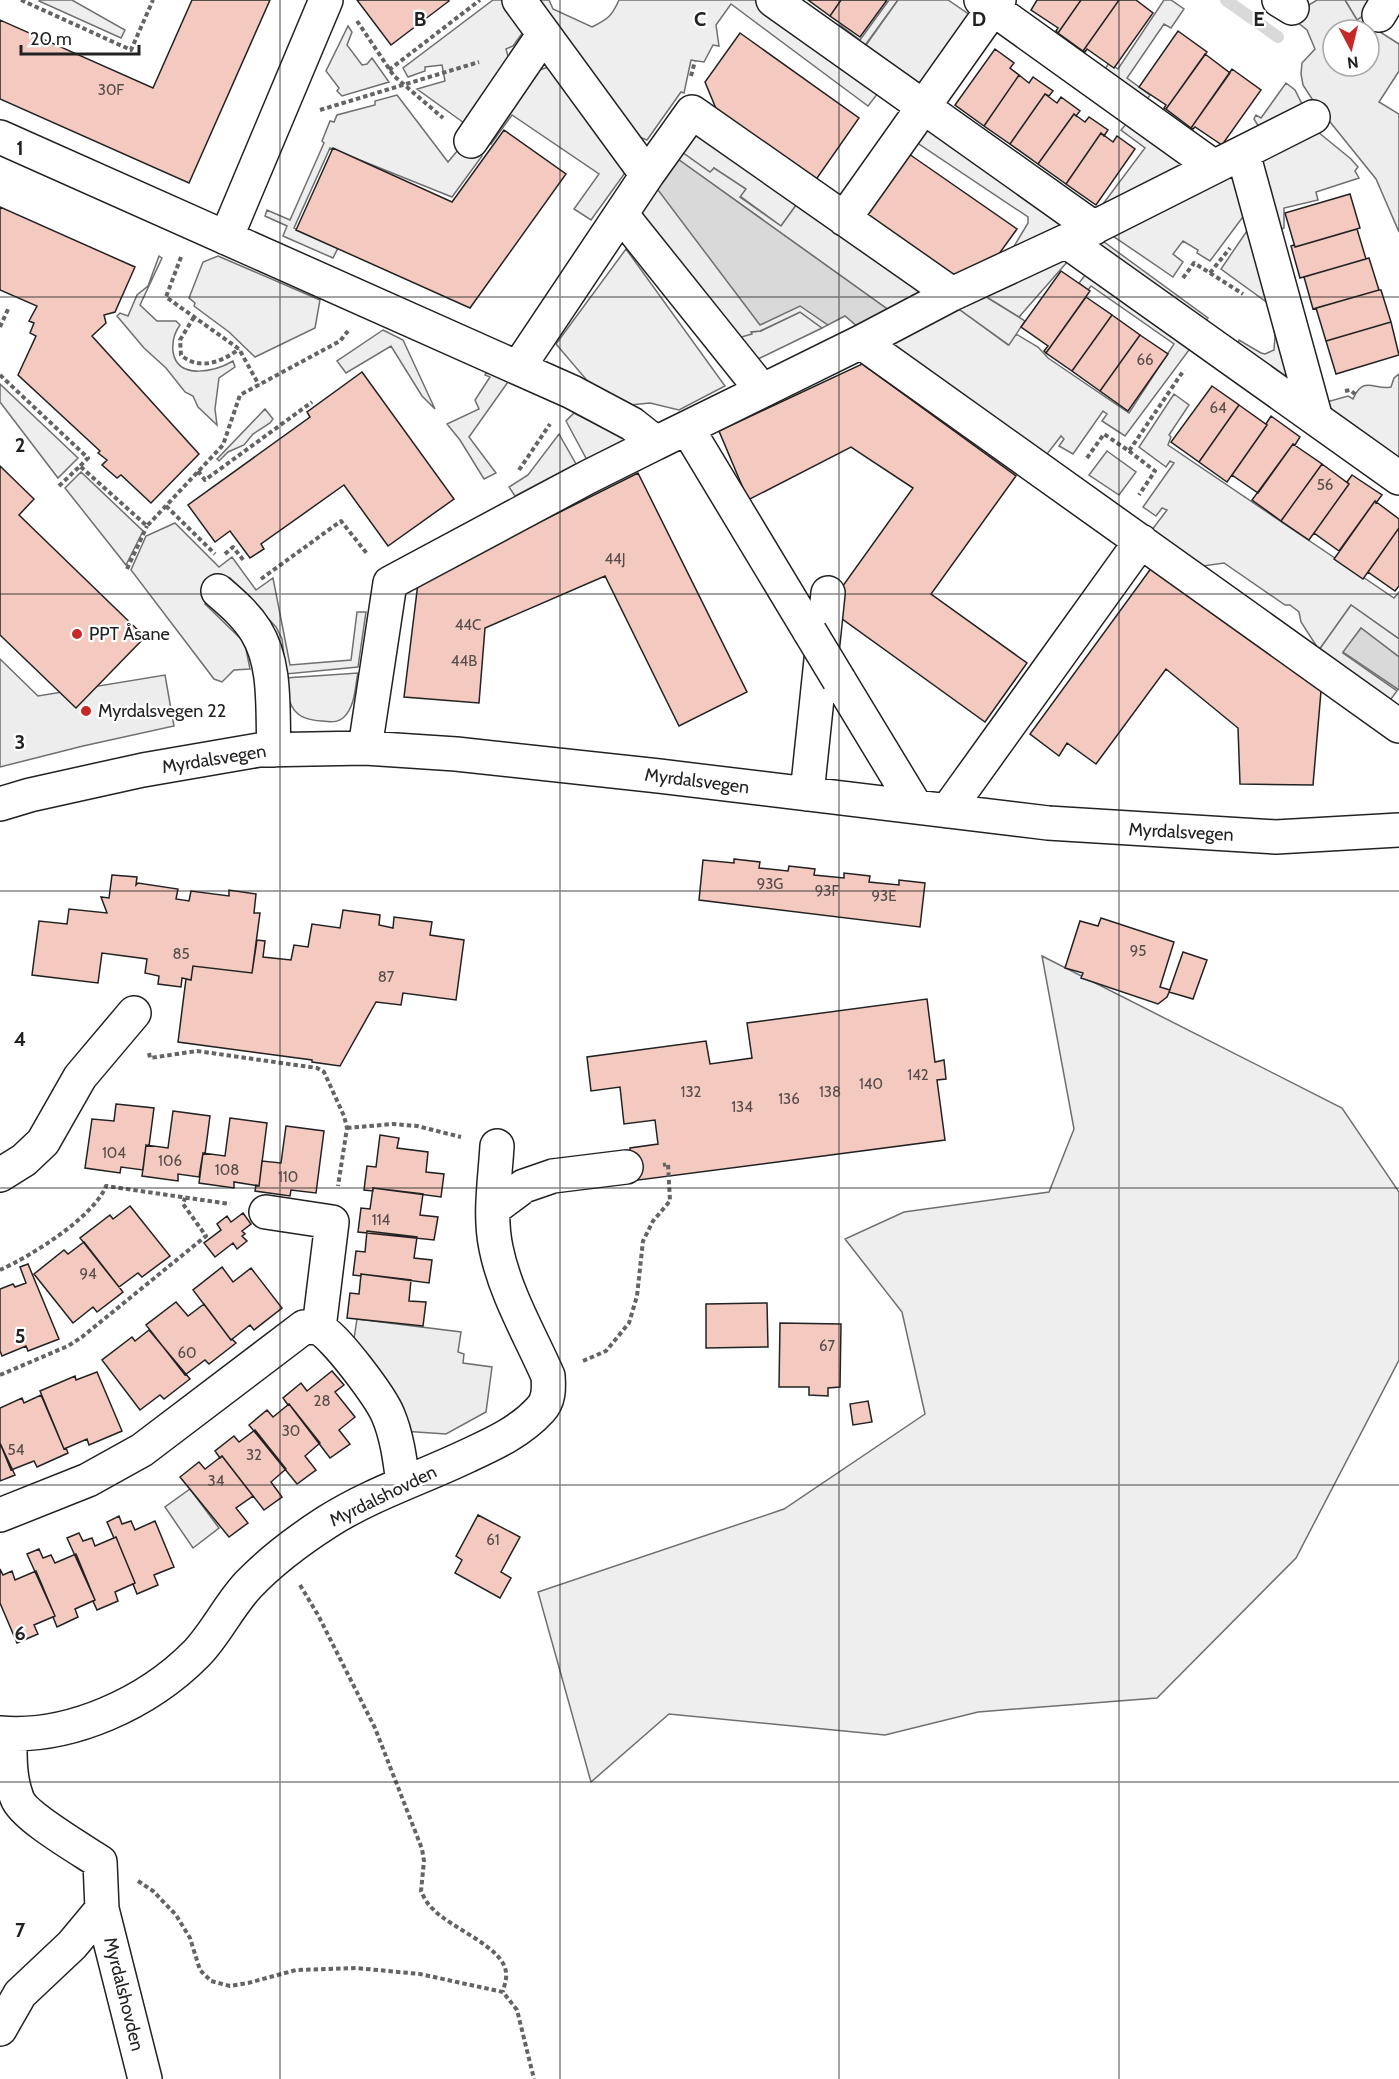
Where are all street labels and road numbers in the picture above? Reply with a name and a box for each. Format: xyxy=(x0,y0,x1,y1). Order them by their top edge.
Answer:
street label: Myrdalsvegen xyxy=(160,740,268,778)
street label: Myrdalsvegen xyxy=(643,764,751,798)
street label: Myrdalsvegen xyxy=(1128,818,1234,846)
street label: Myrdalshovden xyxy=(326,1461,440,1531)
street label: Myrdalshovden xyxy=(99,1935,149,2053)

